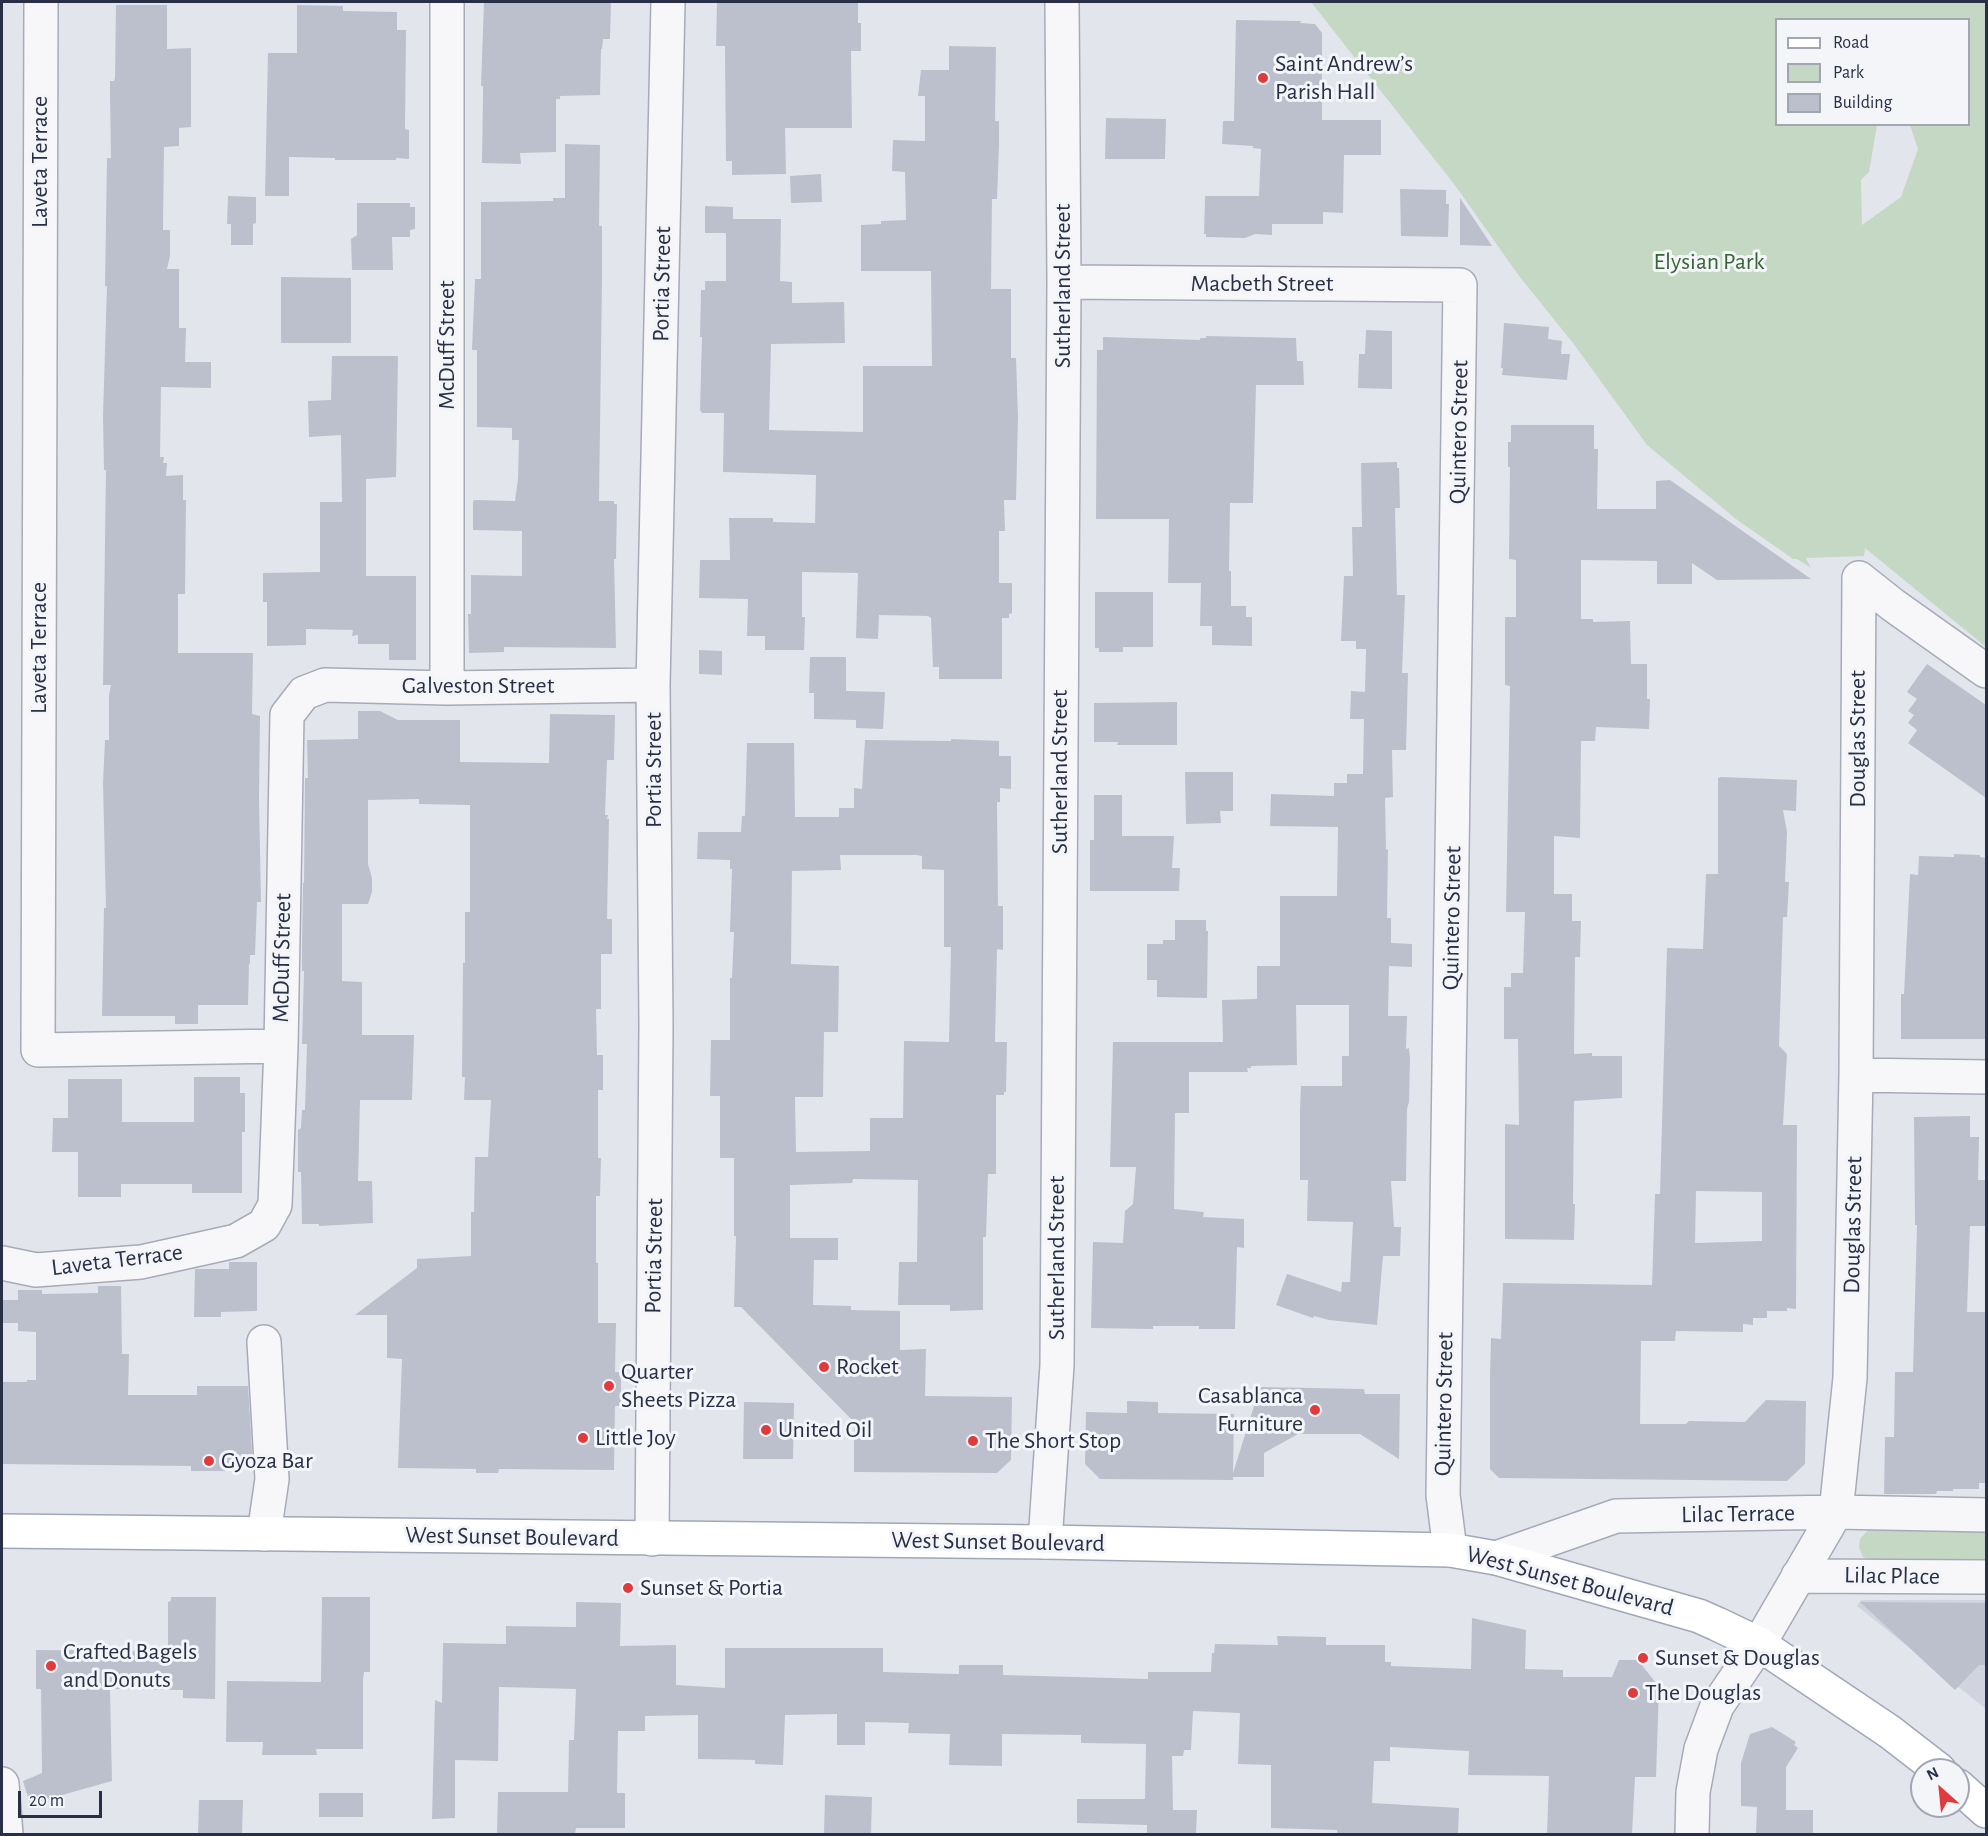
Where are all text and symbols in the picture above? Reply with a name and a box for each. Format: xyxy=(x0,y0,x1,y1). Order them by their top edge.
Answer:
legend xyxy=(1775,18,1970,126)
text: Road xyxy=(1833,34,1869,52)
place label: Saint Andrew’s Parish Hall xyxy=(1275,50,1413,106)
text: Park xyxy=(1833,64,1864,82)
marker: Saint Andrew’s Parish Hall xyxy=(1256,71,1270,85)
text: Building xyxy=(1833,94,1892,112)
street label: Laveta Terrace xyxy=(26,96,54,228)
street label: Sutherland Street xyxy=(1049,204,1077,368)
street label: Portia Street xyxy=(647,226,677,342)
park label: Elysian Park xyxy=(1654,248,1764,276)
street label: Macbeth Street xyxy=(1191,270,1333,298)
street label: McDuff Street xyxy=(433,280,461,410)
street label: Quintero Street xyxy=(1443,360,1475,504)
street label: Laveta Terrace xyxy=(25,582,53,714)
street label: Douglas Street xyxy=(1844,670,1872,808)
street label: Galveston Street xyxy=(402,672,554,700)
street label: Sutherland Street xyxy=(1046,690,1074,854)
street label: Portia Street xyxy=(640,712,668,828)
street label: Quintero Street xyxy=(1436,846,1468,990)
street label: McDuff Street xyxy=(266,893,298,1023)
street label: Douglas Street xyxy=(1837,1156,1869,1294)
street label: Sutherland Street xyxy=(1043,1176,1071,1340)
street label: Portia Street xyxy=(639,1198,669,1314)
street label: Laveta Terrace xyxy=(50,1238,184,1282)
street label: Quintero Street xyxy=(1428,1332,1460,1476)
place label: Rocket xyxy=(836,1353,899,1381)
place label: Quarter Sheets Pizza xyxy=(621,1358,736,1414)
marker: Rocket xyxy=(817,1360,831,1374)
marker: Quarter Sheets Pizza xyxy=(602,1379,616,1393)
place label: Casablanca Furniture xyxy=(1198,1382,1303,1438)
marker: Casablanca Furniture xyxy=(1308,1403,1322,1417)
place label: United Oil xyxy=(778,1416,872,1444)
marker: United Oil xyxy=(759,1423,773,1437)
place label: Little Joy xyxy=(595,1424,676,1452)
place label: The Short Stop xyxy=(985,1427,1121,1455)
marker: Little Joy xyxy=(576,1431,590,1445)
marker: The Short Stop xyxy=(966,1434,980,1448)
place label: Gyoza Bar xyxy=(221,1447,313,1475)
marker: Gyoza Bar xyxy=(202,1454,216,1468)
street label: Lilac Terrace xyxy=(1681,1499,1795,1529)
street label: West Sunset Boulevard xyxy=(405,1521,619,1553)
street label: West Sunset Boulevard xyxy=(891,1526,1105,1558)
street label: West Sunset Boulevard xyxy=(1463,1539,1677,1623)
street label: Lilac Place xyxy=(1844,1561,1940,1591)
place label: Sunset & Portia xyxy=(640,1574,783,1602)
marker: Sunset & Portia xyxy=(621,1581,635,1595)
place label: Crafted Bagels and Donuts xyxy=(63,1638,197,1694)
place label: Sunset & Douglas xyxy=(1655,1644,1820,1672)
marker: Sunset & Douglas xyxy=(1636,1651,1650,1665)
marker: Crafted Bagels and Donuts xyxy=(44,1659,58,1673)
place label: The Douglas xyxy=(1645,1679,1761,1707)
marker: The Douglas xyxy=(1626,1686,1640,1700)
north arrow xyxy=(1910,1758,1970,1818)
text: N xyxy=(1924,1764,1941,1783)
scale bar xyxy=(21,1779,105,1817)
text: 20 m xyxy=(29,1792,64,1810)

